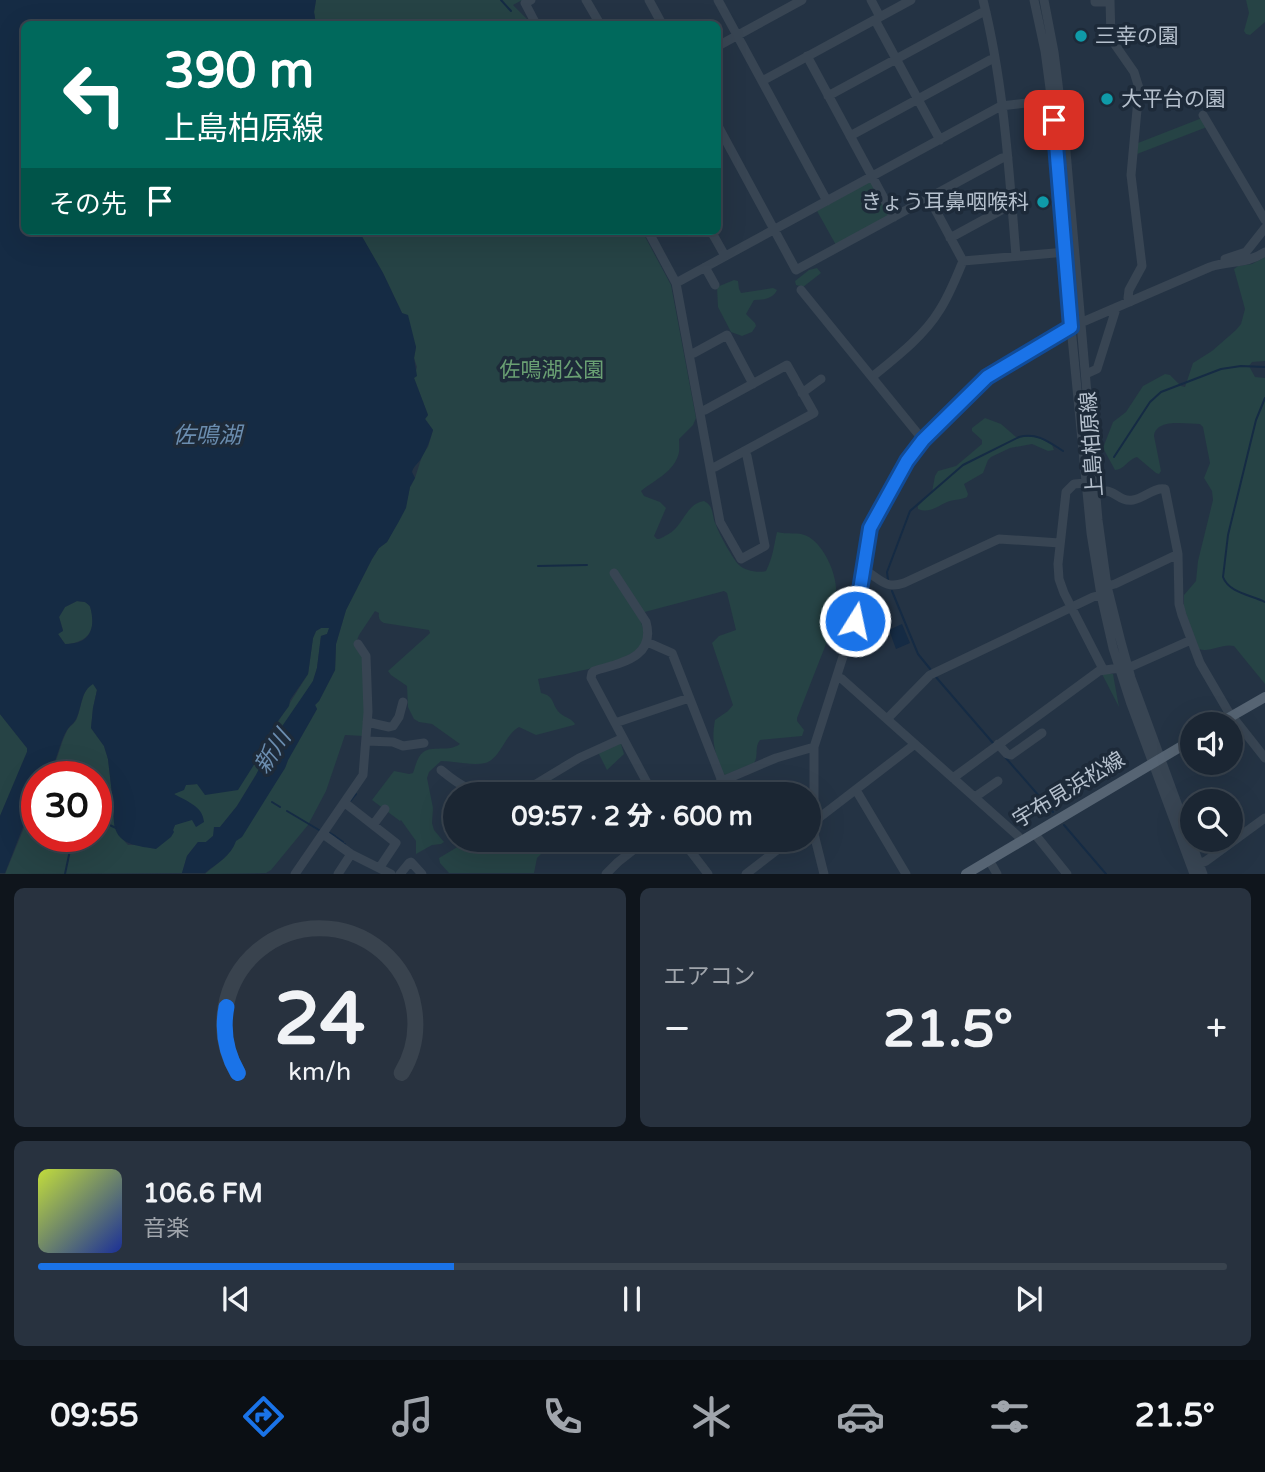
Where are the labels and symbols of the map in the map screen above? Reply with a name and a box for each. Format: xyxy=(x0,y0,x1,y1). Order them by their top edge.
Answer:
place label: 三幸の園 xyxy=(1095,24,1179,49)
marker: 三幸の園 xyxy=(1073,28,1089,44)
place label: 大平台の園 xyxy=(1121,87,1226,112)
pin xyxy=(1024,90,1084,150)
marker: 大平台の園 xyxy=(1099,91,1115,107)
place label: きょう耳鼻咽喉科 xyxy=(861,190,1029,215)
marker: きょう耳鼻咽喉科 xyxy=(1035,194,1051,210)
park label: 佐鳴湖公園 xyxy=(500,358,605,383)
street label: 上島柏原線 xyxy=(1076,391,1108,497)
water label: 佐鳴湖 xyxy=(173,422,245,450)
position arrow xyxy=(818,584,892,658)
water label: 新川 xyxy=(249,723,299,779)
street label: 宇布見浜松線 xyxy=(1009,747,1129,833)
speed limit sign: 30 xyxy=(21,761,112,852)

